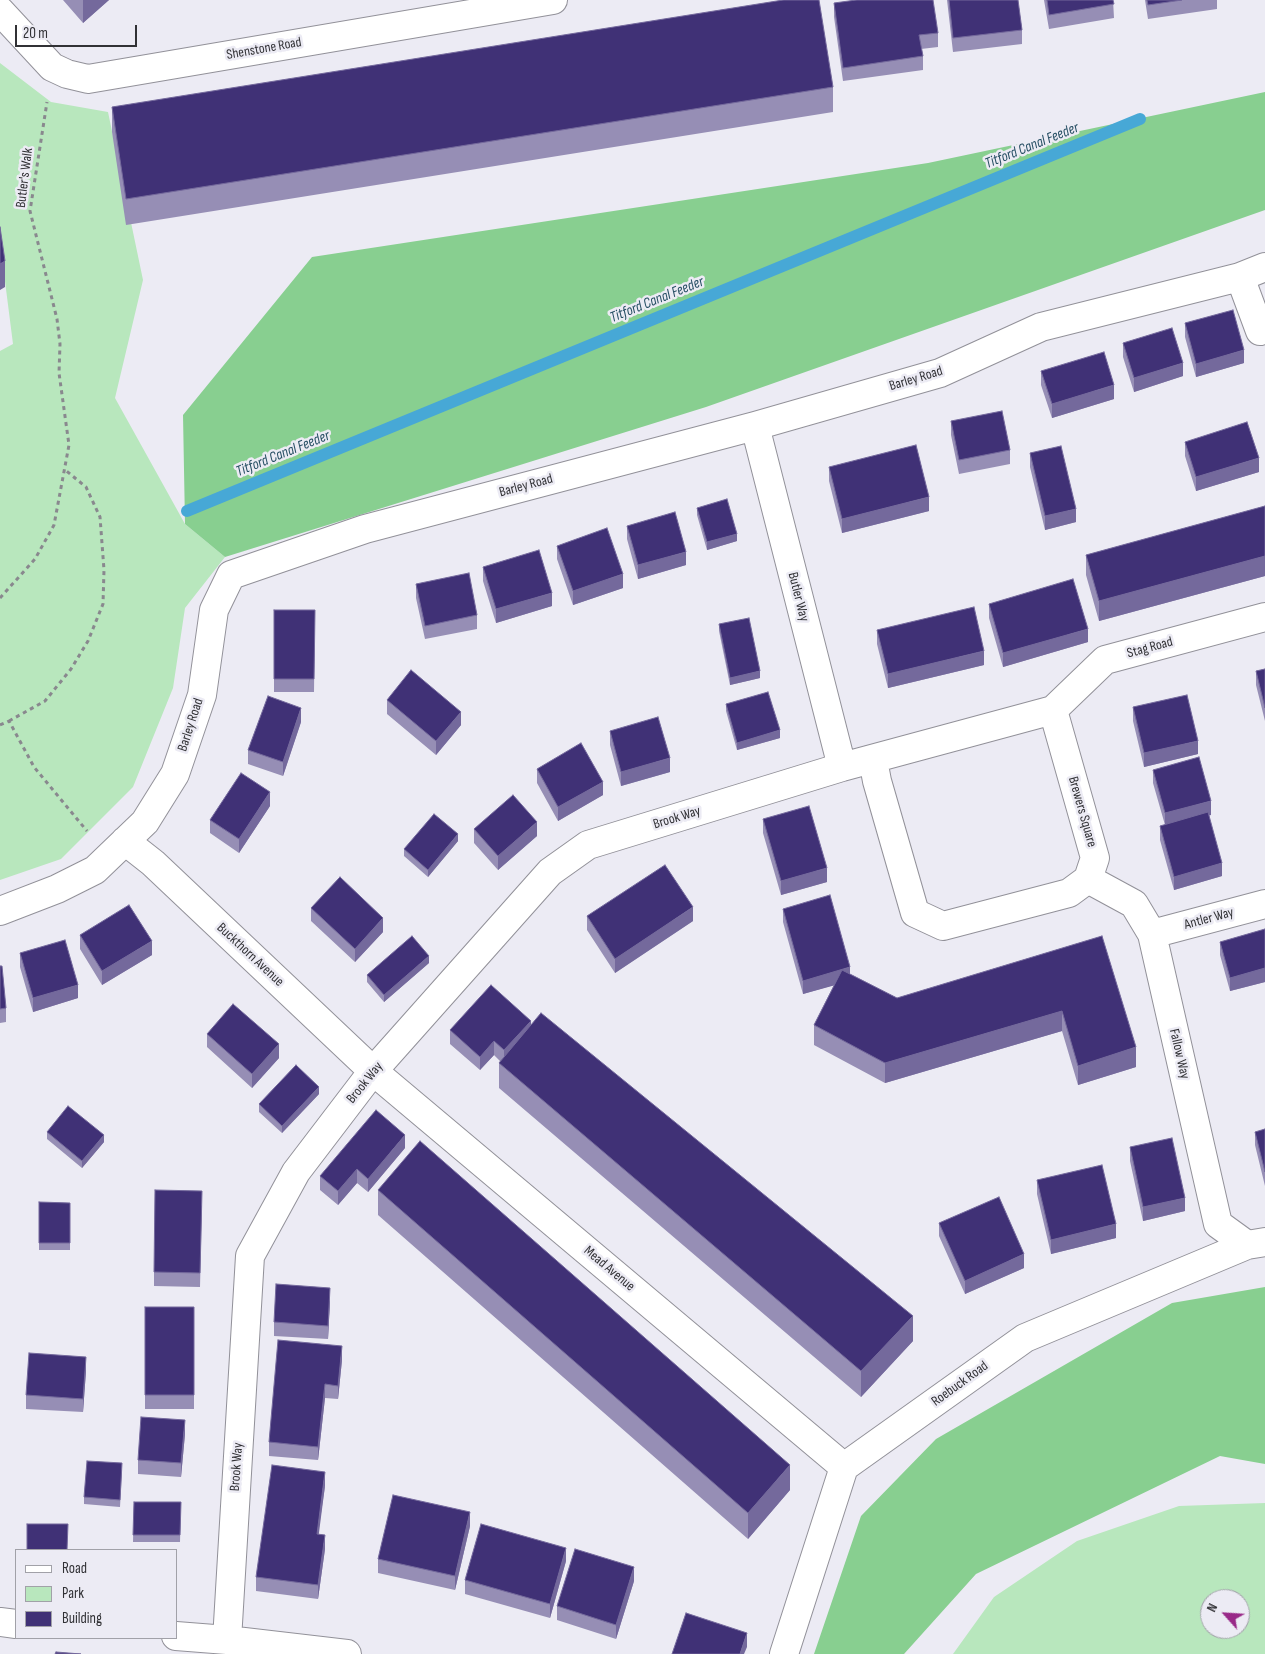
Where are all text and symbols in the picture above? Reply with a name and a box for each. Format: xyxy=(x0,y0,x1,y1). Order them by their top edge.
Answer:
scale bar xyxy=(18,15,140,47)
text: 20 m xyxy=(23,24,48,43)
street label: Shenstone Road xyxy=(225,34,303,64)
water label: Titford Canal Feeder xyxy=(982,119,1082,173)
street label: Butler's Walk xyxy=(13,147,37,209)
water label: Titford Canal Feeder xyxy=(607,273,707,327)
street label: Barley Road xyxy=(887,363,945,395)
water label: Titford Canal Feeder xyxy=(233,427,333,481)
street label: Barley Road xyxy=(497,471,555,501)
street label: Butler Way xyxy=(784,571,812,623)
street label: Stag Road xyxy=(1125,634,1175,662)
street label: Barley Road xyxy=(175,696,207,754)
street label: Brewers Square xyxy=(1064,775,1100,849)
street label: Brook Way xyxy=(651,803,703,833)
street label: Antler Way xyxy=(1182,904,1236,934)
street label: Buckthorn Avenue xyxy=(213,920,287,990)
street label: Fallow Way xyxy=(1165,1027,1193,1081)
street label: Brook Way xyxy=(343,1059,387,1107)
street label: Mead Avenue xyxy=(580,1243,638,1295)
street label: Roebuck Road xyxy=(928,1358,992,1410)
street label: Brook Way xyxy=(227,1442,247,1492)
legend xyxy=(15,1549,178,1639)
text: Road xyxy=(62,1559,87,1578)
text: Park xyxy=(62,1584,84,1603)
north arrow xyxy=(1200,1589,1250,1639)
text: N xyxy=(1203,1601,1221,1615)
text: Building xyxy=(62,1609,102,1628)

